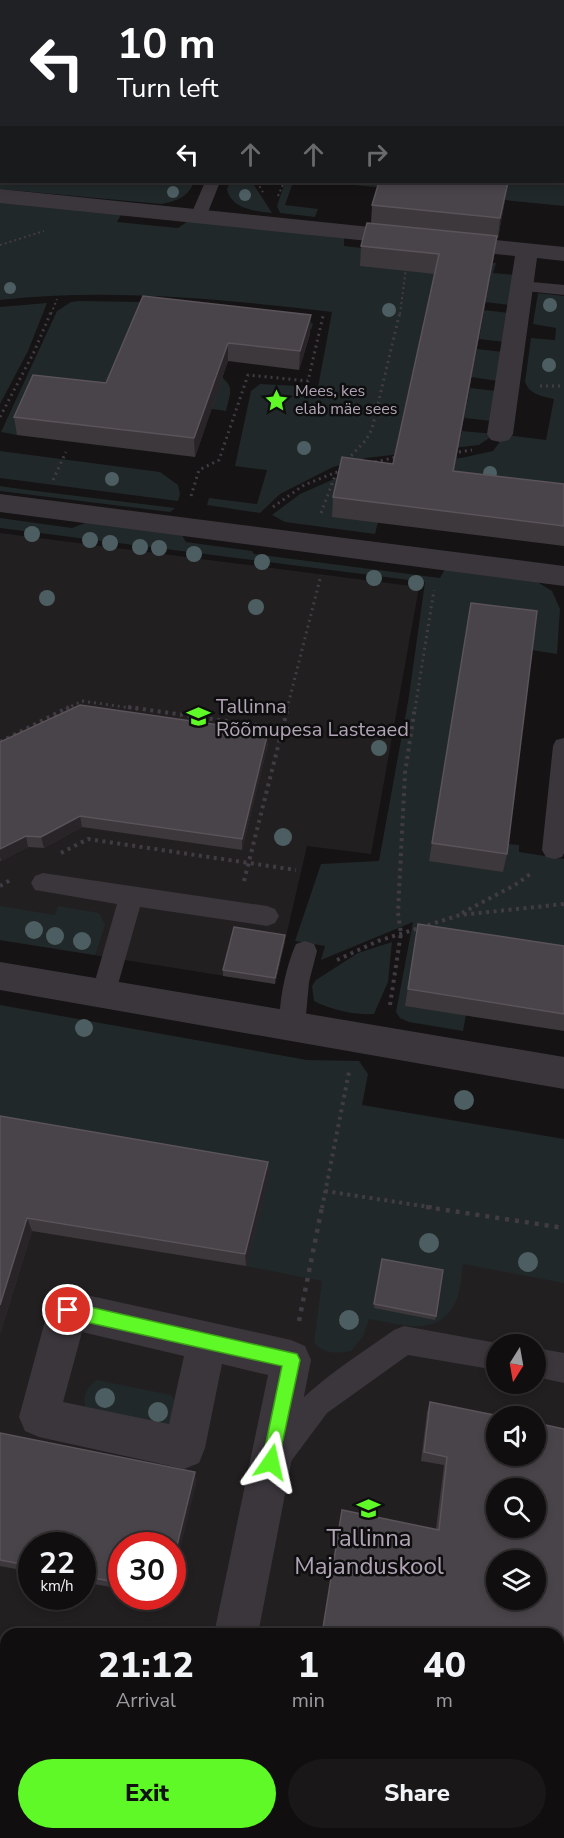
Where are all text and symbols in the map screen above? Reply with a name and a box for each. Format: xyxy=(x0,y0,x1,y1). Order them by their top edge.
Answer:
text: 10 m xyxy=(117,16,216,73)
icon: left xyxy=(18,24,96,102)
text: Turn left xyxy=(117,70,218,107)
icon: left xyxy=(171,138,204,171)
icon: ahead xyxy=(234,138,267,171)
icon: ahead xyxy=(297,138,330,171)
icon: right xyxy=(360,138,393,171)
place label: Mees, kes elab mäe sees xyxy=(295,380,397,420)
place icon: Mees, kes elab mäe sees xyxy=(264,387,290,413)
place label: Tallinna Rõõmupesa Lasteaed xyxy=(216,693,409,743)
school or university icon: Tallinna Rõõmupesa Lasteaed xyxy=(185,704,211,730)
pin xyxy=(42,1284,93,1335)
icon: arrive xyxy=(51,1293,84,1326)
north arrow xyxy=(486,1334,546,1394)
map controls xyxy=(486,1334,546,1610)
button: sound xyxy=(486,1406,546,1466)
position arrow xyxy=(239,1430,303,1494)
button: search xyxy=(486,1478,546,1538)
school or university icon: Tallinna Majanduskool xyxy=(356,1495,382,1521)
place label: Tallinna Majanduskool xyxy=(294,1522,444,1582)
speed limit sign: 30 xyxy=(108,1532,186,1610)
text: 22 xyxy=(39,1543,75,1584)
button: layers xyxy=(486,1550,546,1610)
text: km/h xyxy=(40,1576,74,1596)
text: 21:12 xyxy=(98,1641,194,1690)
text: 1 xyxy=(297,1641,319,1690)
text: 40 xyxy=(423,1641,466,1690)
text: Arrival xyxy=(116,1687,176,1714)
text: min xyxy=(292,1687,325,1714)
text: m xyxy=(436,1687,453,1714)
button: Exit xyxy=(18,1759,276,1828)
button: Share xyxy=(288,1759,546,1828)

